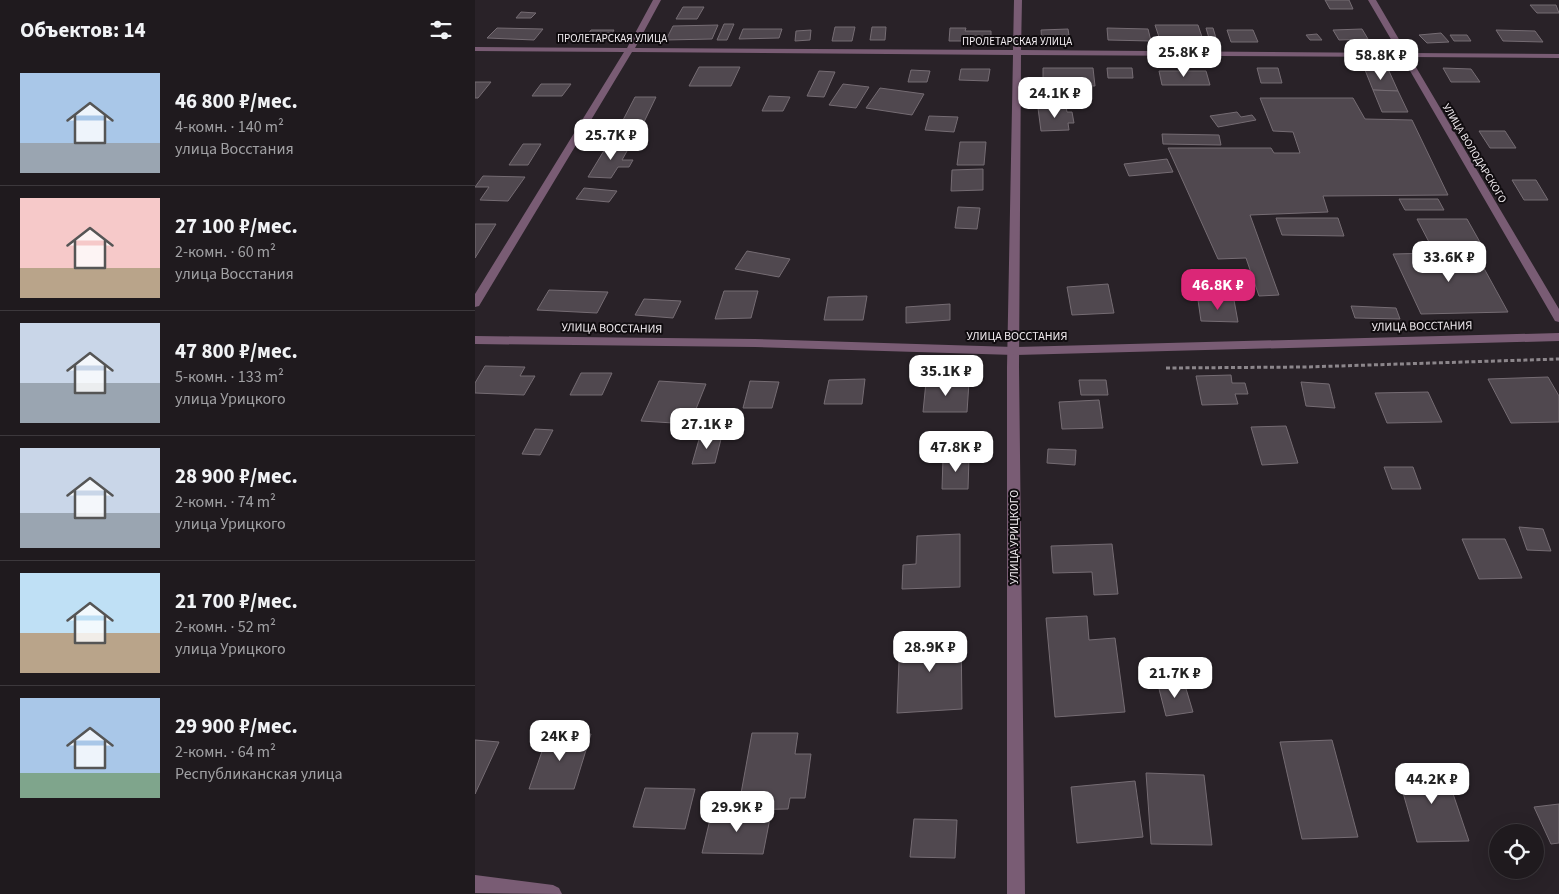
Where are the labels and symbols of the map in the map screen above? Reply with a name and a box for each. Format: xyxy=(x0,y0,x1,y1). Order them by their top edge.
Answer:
street label: ПРОЛЕТАРСКАЯ УЛИЦА xyxy=(557,31,667,46)
street label: ПРОЛЕТАРСКАЯ УЛИЦА xyxy=(962,34,1072,49)
pin: 25.8K ₽ xyxy=(1138,36,1230,78)
pin: 58.8K ₽ xyxy=(1335,38,1427,81)
pin: 24.1K ₽ xyxy=(1009,76,1101,119)
street label: УЛИЦА ВОЛОДАРСКОГО xyxy=(1439,101,1510,206)
pin: 25.7K ₽ xyxy=(565,119,657,161)
pin: 33.6K ₽ xyxy=(1403,240,1495,283)
pin: 46.8K ₽ xyxy=(1172,268,1264,311)
street label: УЛИЦА ВОССТАНИЯ xyxy=(1371,317,1473,336)
street label: УЛИЦА ВОССТАНИЯ xyxy=(561,319,663,338)
street label: УЛИЦА ВОССТАНИЯ xyxy=(967,328,1067,345)
pin: 35.1K ₽ xyxy=(900,354,992,397)
pin: 27.1K ₽ xyxy=(661,408,753,450)
pin: 47.8K ₽ xyxy=(910,430,1002,473)
street label: УЛИЦА УРИЦКОГО xyxy=(1006,490,1023,584)
pin: 28.9K ₽ xyxy=(884,630,976,673)
pin: 21.7K ₽ xyxy=(1129,656,1221,699)
pin: 24K ₽ xyxy=(525,720,595,762)
pin: 44.2K ₽ xyxy=(1386,762,1478,805)
pin: 29.9K ₽ xyxy=(691,790,783,833)

